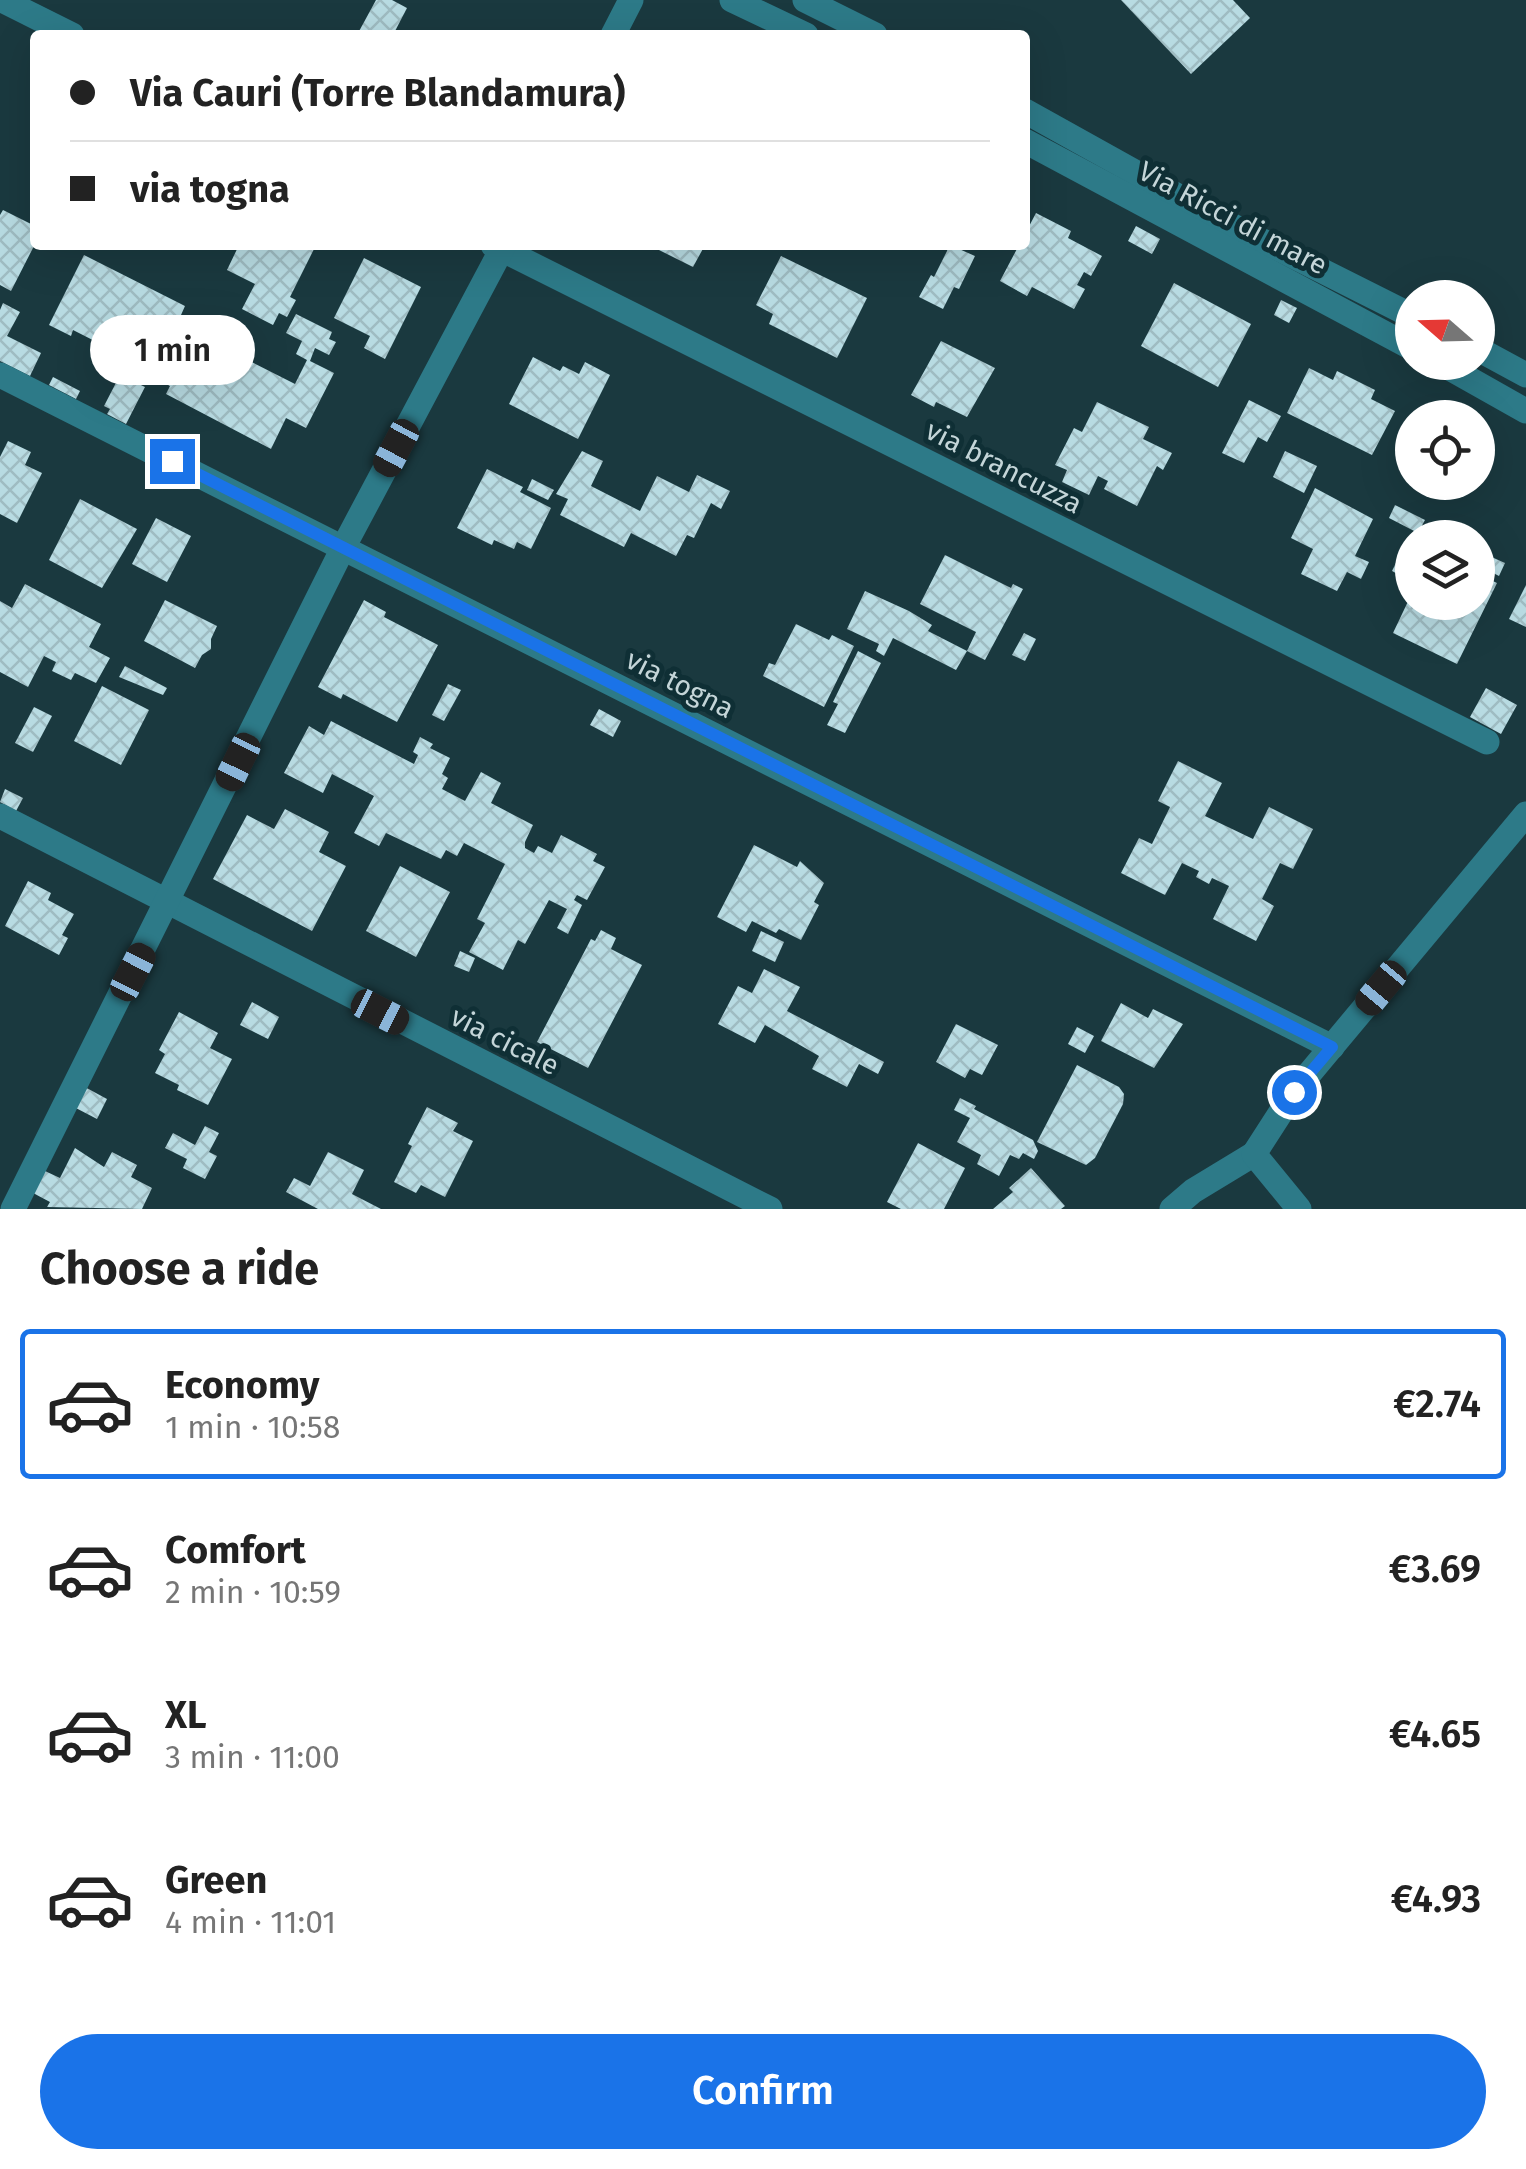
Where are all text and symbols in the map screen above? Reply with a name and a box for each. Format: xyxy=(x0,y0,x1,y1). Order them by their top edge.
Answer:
text: Via Cauri (Torre Blandamura) xyxy=(130,70,625,116)
street label: Via Ricci di mare xyxy=(1133,154,1333,282)
text: via togna xyxy=(130,166,290,212)
north arrow xyxy=(1395,280,1495,380)
map controls xyxy=(1395,280,1495,620)
callout: 1 min xyxy=(90,316,254,386)
text: 1 min xyxy=(134,331,211,369)
button: locate xyxy=(1395,400,1495,500)
street label: via brancuzza xyxy=(920,413,1088,521)
car xyxy=(369,414,423,482)
route end xyxy=(150,439,195,484)
button: layers xyxy=(1395,520,1495,620)
street label: via togna xyxy=(621,643,739,725)
car xyxy=(211,728,265,796)
car xyxy=(106,938,160,1006)
car xyxy=(1350,955,1412,1021)
car xyxy=(346,985,414,1039)
street label: via cicale xyxy=(445,1000,565,1082)
route start xyxy=(1272,1070,1317,1115)
text: Choose a ride xyxy=(40,1242,319,1296)
icon: car xyxy=(45,1359,135,1449)
text: Economy xyxy=(165,1362,320,1408)
text: €2.74 xyxy=(1393,1381,1481,1427)
text: 1 min · 10:58 xyxy=(165,1408,340,1446)
icon: car xyxy=(45,1524,135,1614)
text: Comfort xyxy=(165,1527,306,1573)
text: €3.69 xyxy=(1389,1546,1481,1592)
text: 2 min · 10:59 xyxy=(165,1573,341,1611)
icon: car xyxy=(45,1689,135,1779)
text: XL xyxy=(165,1692,207,1738)
text: €4.65 xyxy=(1389,1711,1481,1757)
text: 3 min · 11:00 xyxy=(165,1738,340,1776)
icon: car xyxy=(45,1854,135,1944)
text: Green xyxy=(165,1857,268,1903)
text: €4.93 xyxy=(1391,1876,1481,1922)
text: 4 min · 11:01 xyxy=(165,1903,336,1941)
button: Confirm xyxy=(40,2034,1486,2149)

